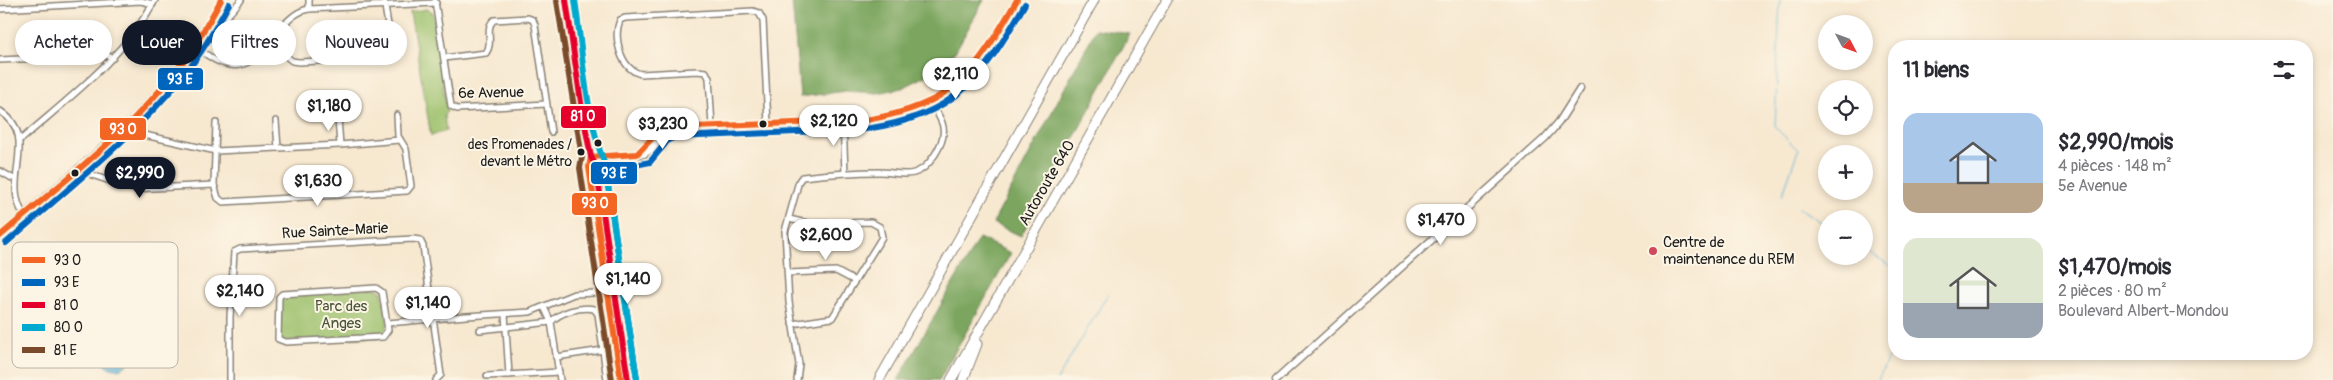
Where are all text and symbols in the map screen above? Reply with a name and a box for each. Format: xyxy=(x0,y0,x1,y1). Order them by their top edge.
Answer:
north arrow xyxy=(1818,15,1872,70)
map controls xyxy=(1818,15,1873,265)
chip: Acheter xyxy=(15,20,112,65)
chip: Louer xyxy=(122,20,202,65)
chip: Filtres xyxy=(212,20,296,65)
chip: Nouveau xyxy=(306,20,407,65)
icon: filters xyxy=(2270,56,2298,84)
text: 11 biens xyxy=(1903,57,1969,84)
pin: $2,110 xyxy=(915,58,997,100)
text: $2,110 xyxy=(933,64,979,84)
line badge: 93 E xyxy=(157,67,204,91)
text: 93 E xyxy=(167,71,193,88)
button: locate xyxy=(1818,80,1873,135)
street label: 6e Avenue xyxy=(458,83,525,103)
pin: $1,180 xyxy=(288,90,370,132)
text: $1,180 xyxy=(307,96,351,116)
pin: $2,120 xyxy=(793,104,875,147)
line badge: 81 O xyxy=(560,105,607,129)
text: 81 O xyxy=(571,108,595,125)
pin: $3,230 xyxy=(622,108,704,150)
text: $2,120 xyxy=(810,111,858,131)
text: $3,230 xyxy=(638,114,688,134)
line badge: 93 O xyxy=(99,117,147,141)
unlabelled marker xyxy=(758,119,768,129)
text: 93 O xyxy=(110,121,137,138)
text: $2,990/mois xyxy=(2058,129,2173,156)
icon: home xyxy=(1943,133,2003,193)
place label: des Promenades / devant le Métro xyxy=(468,136,572,170)
street label: Autoroute 640 xyxy=(1015,137,1079,229)
unlabelled marker xyxy=(593,138,603,148)
button: + xyxy=(1818,145,1873,200)
marker: des Promenades / devant le Métro xyxy=(576,147,586,157)
pin: $2,990 xyxy=(99,156,181,199)
text: 4 pièces · 148 m² xyxy=(2058,156,2172,176)
line badge: 93 E xyxy=(590,161,638,185)
text: $2,990 xyxy=(115,163,165,183)
pin: $1,630 xyxy=(277,164,359,207)
text: 93 E xyxy=(601,165,627,182)
unlabelled marker xyxy=(70,168,80,178)
text: $1,630 xyxy=(294,171,342,191)
text: 5e Avenue xyxy=(2058,176,2127,196)
line badge: 93 O xyxy=(571,192,618,216)
text: 93 O xyxy=(582,195,609,212)
pin: $1,470 xyxy=(1400,204,1482,246)
text: $1,470 xyxy=(1417,210,1465,230)
button: − xyxy=(1818,210,1873,265)
pin: $2,600 xyxy=(785,218,867,261)
street label: Rue Sainte-Marie xyxy=(281,219,389,243)
text: $2,600 xyxy=(800,225,852,245)
place label: Centre de maintenance du REM xyxy=(1663,233,1795,269)
legend xyxy=(12,242,178,368)
marker: Centre de maintenance du REM xyxy=(1647,245,1659,257)
text: 93 O xyxy=(54,252,81,269)
text: $1,470/mois xyxy=(2058,254,2171,281)
icon: home xyxy=(1943,258,2003,318)
pin: $1,140 xyxy=(587,262,669,305)
text: $1,140 xyxy=(605,269,651,289)
text: 93 E xyxy=(54,274,79,291)
pin: $2,140 xyxy=(199,274,281,317)
text: $2,140 xyxy=(216,281,264,301)
text: 2 pièces · 80 m² xyxy=(2058,281,2167,301)
pin: $1,140 xyxy=(387,286,469,329)
text: $1,140 xyxy=(405,293,451,313)
text: 81 O xyxy=(54,297,79,314)
park label: Parc des Anges xyxy=(315,297,368,333)
text: Boulevard Albert-Mondou xyxy=(2058,301,2229,321)
text: 80 O xyxy=(54,319,83,336)
text: 81 E xyxy=(54,342,77,359)

